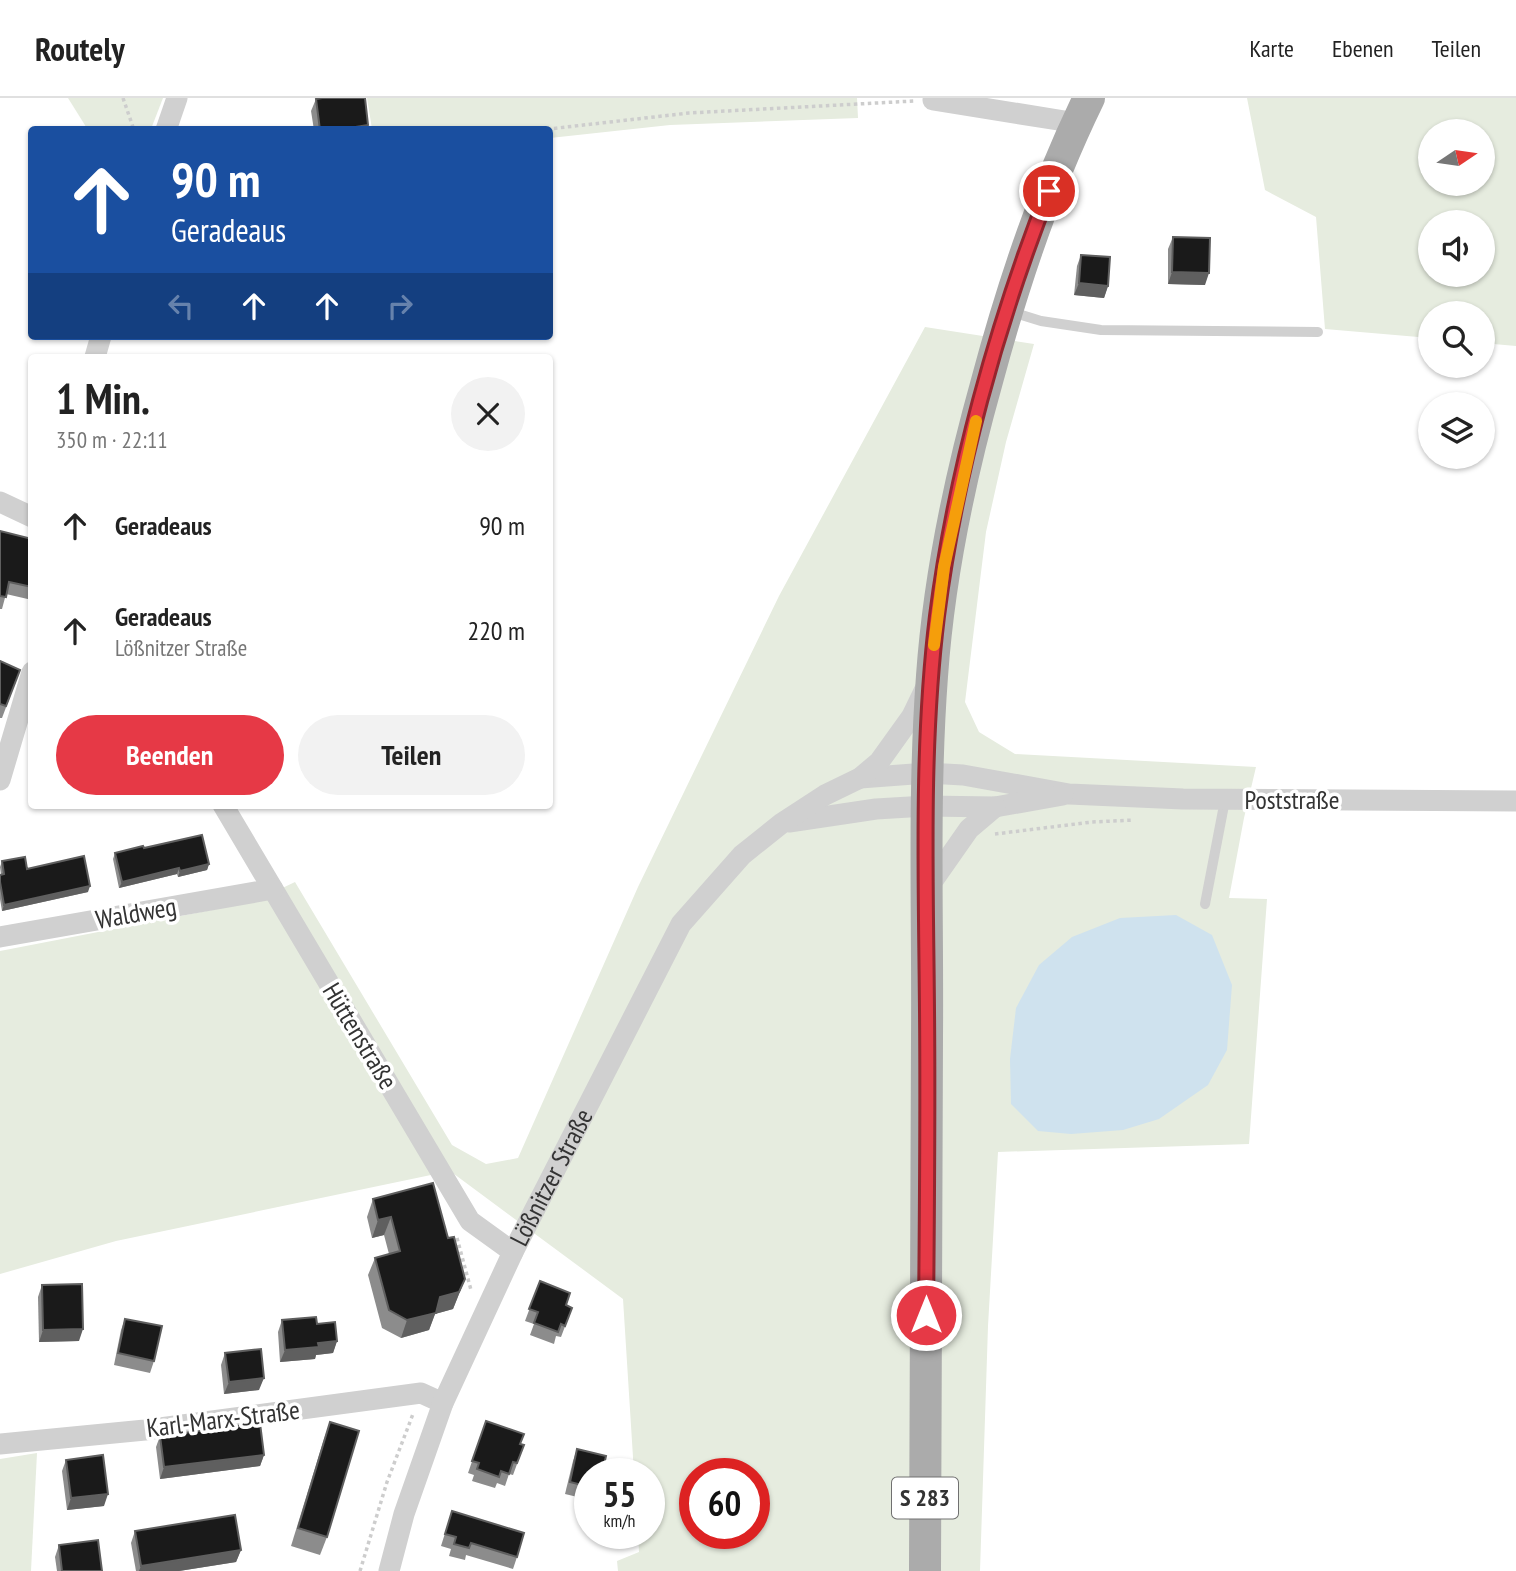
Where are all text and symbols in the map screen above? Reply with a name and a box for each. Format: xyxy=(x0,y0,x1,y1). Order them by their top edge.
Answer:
text: Routely xyxy=(35,27,125,70)
text: Karte xyxy=(1250,33,1294,64)
text: Ebenen xyxy=(1332,33,1394,64)
text: Teilen xyxy=(1432,33,1481,64)
north arrow xyxy=(1418,119,1494,196)
map controls xyxy=(1418,119,1495,469)
text: 90 m xyxy=(171,147,260,211)
icon: ahead xyxy=(56,154,147,245)
pin xyxy=(1019,161,1079,221)
icon: arrive xyxy=(1030,172,1068,210)
text: Geradeaus xyxy=(171,209,286,251)
button: sound xyxy=(1418,210,1495,287)
icon: left xyxy=(162,287,200,325)
icon: ahead xyxy=(235,287,273,325)
icon: ahead xyxy=(308,287,346,325)
icon: right xyxy=(381,287,419,325)
button: search xyxy=(1418,301,1495,378)
text: 1 Min. xyxy=(56,371,150,426)
button: close xyxy=(451,377,525,451)
button: layers xyxy=(1418,392,1495,469)
text: 350 m · 22:11 xyxy=(56,425,168,454)
icon: ahead xyxy=(56,507,94,545)
text: Geradeaus xyxy=(115,509,212,542)
text: 90 m xyxy=(479,509,525,542)
text: Geradeaus xyxy=(115,600,212,633)
icon: ahead xyxy=(56,612,94,650)
text: 220 m xyxy=(467,614,525,647)
text: Lößnitzer Straße xyxy=(115,633,247,662)
button: Beenden xyxy=(56,715,284,795)
button: Teilen xyxy=(298,715,525,795)
street label: Poststraße xyxy=(1244,783,1340,816)
street label: Waldweg xyxy=(93,889,179,936)
street label: Hüttenstraße xyxy=(316,977,405,1095)
street label: Lößnitzer Straße xyxy=(502,1103,600,1251)
position arrow xyxy=(889,1278,963,1352)
street label: Karl-Marx-Straße xyxy=(144,1393,301,1444)
speed limit sign: 60 xyxy=(679,1458,770,1549)
text: 55 xyxy=(603,1471,636,1517)
road number: S 283 xyxy=(892,1478,958,1518)
text: km/h xyxy=(604,1509,635,1532)

